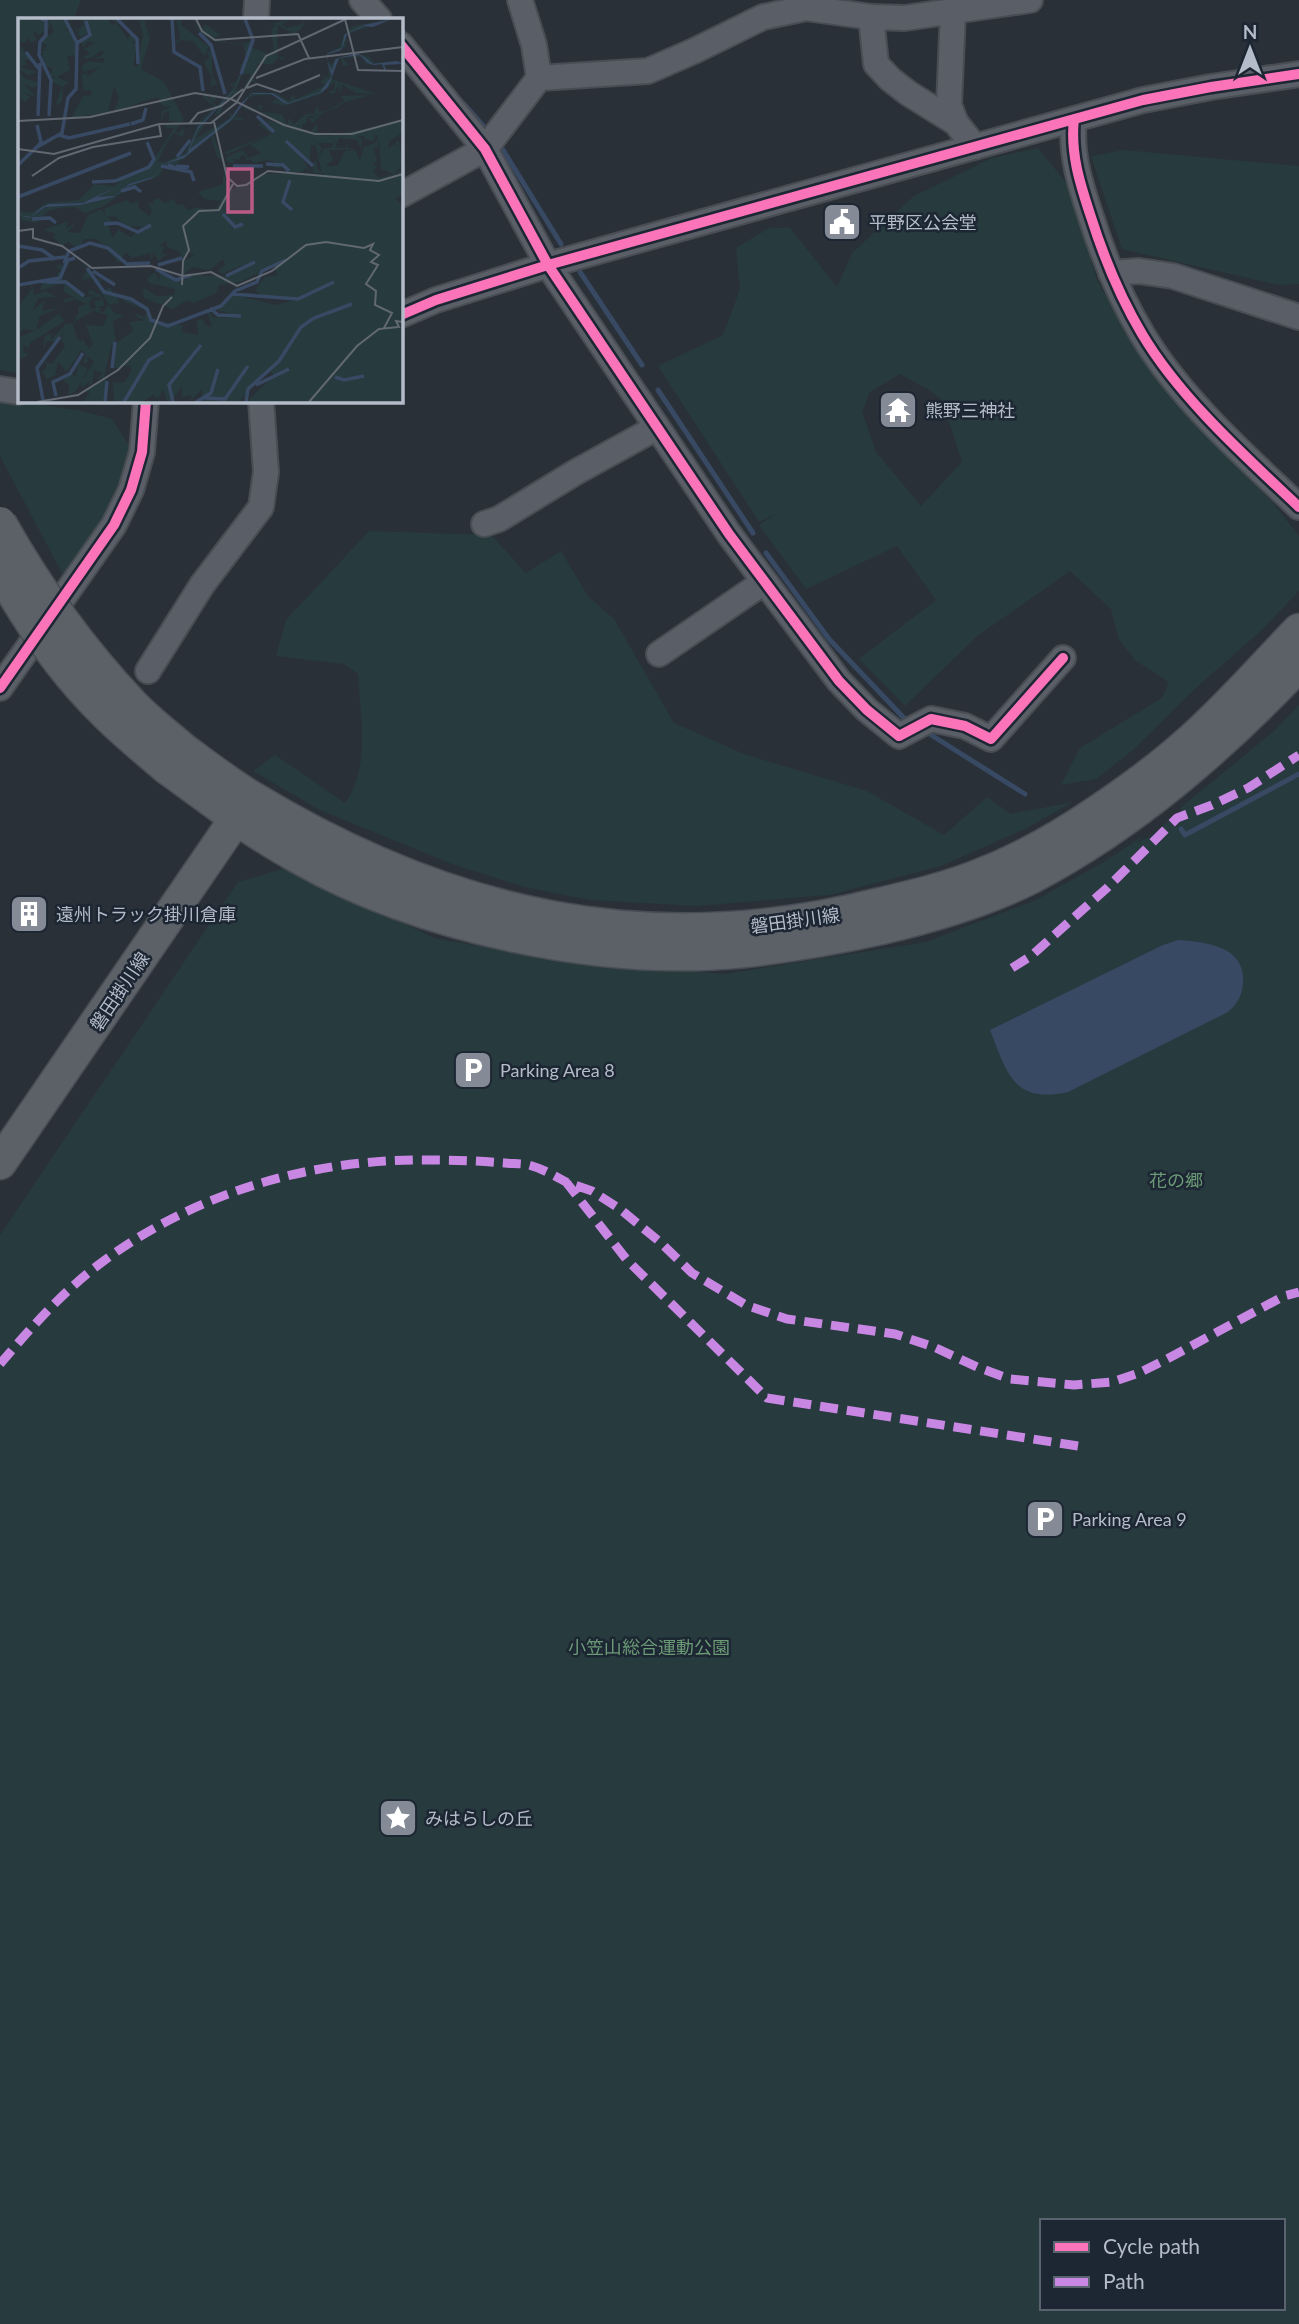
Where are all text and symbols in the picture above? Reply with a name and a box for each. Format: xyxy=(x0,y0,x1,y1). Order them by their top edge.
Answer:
north arrow xyxy=(1215,14,1285,84)
inset map xyxy=(18,18,402,402)
text: N xyxy=(1243,20,1257,43)
public building icon: 平野区公会堂 xyxy=(821,201,863,243)
place label: 平野区公会堂 xyxy=(869,211,977,233)
temple icon: 熊野三神社 xyxy=(877,389,919,431)
place label: 熊野三神社 xyxy=(925,399,1015,421)
building icon: 遠州トラック掛川倉庫 xyxy=(8,893,50,935)
place label: 遠州トラック掛川倉庫 xyxy=(56,903,236,925)
street label: 磐田掛川線 xyxy=(749,903,841,937)
street label: 磐田掛川線 xyxy=(85,948,153,1034)
parking icon: Parking Area 8 xyxy=(452,1049,494,1091)
place label: Parking Area 8 xyxy=(500,1059,615,1081)
park label: 花の郷 xyxy=(1149,1169,1203,1191)
parking icon: Parking Area 9 xyxy=(1024,1498,1066,1540)
place label: Parking Area 9 xyxy=(1072,1508,1187,1530)
park label: 小笠山総合運動公園 xyxy=(568,1636,730,1658)
place icon: みはらしの丘 xyxy=(377,1797,419,1839)
place label: みはらしの丘 xyxy=(425,1807,533,1829)
legend xyxy=(1040,2219,1285,2310)
text: Cycle path xyxy=(1103,2233,1200,2258)
text: Path xyxy=(1103,2268,1145,2293)

